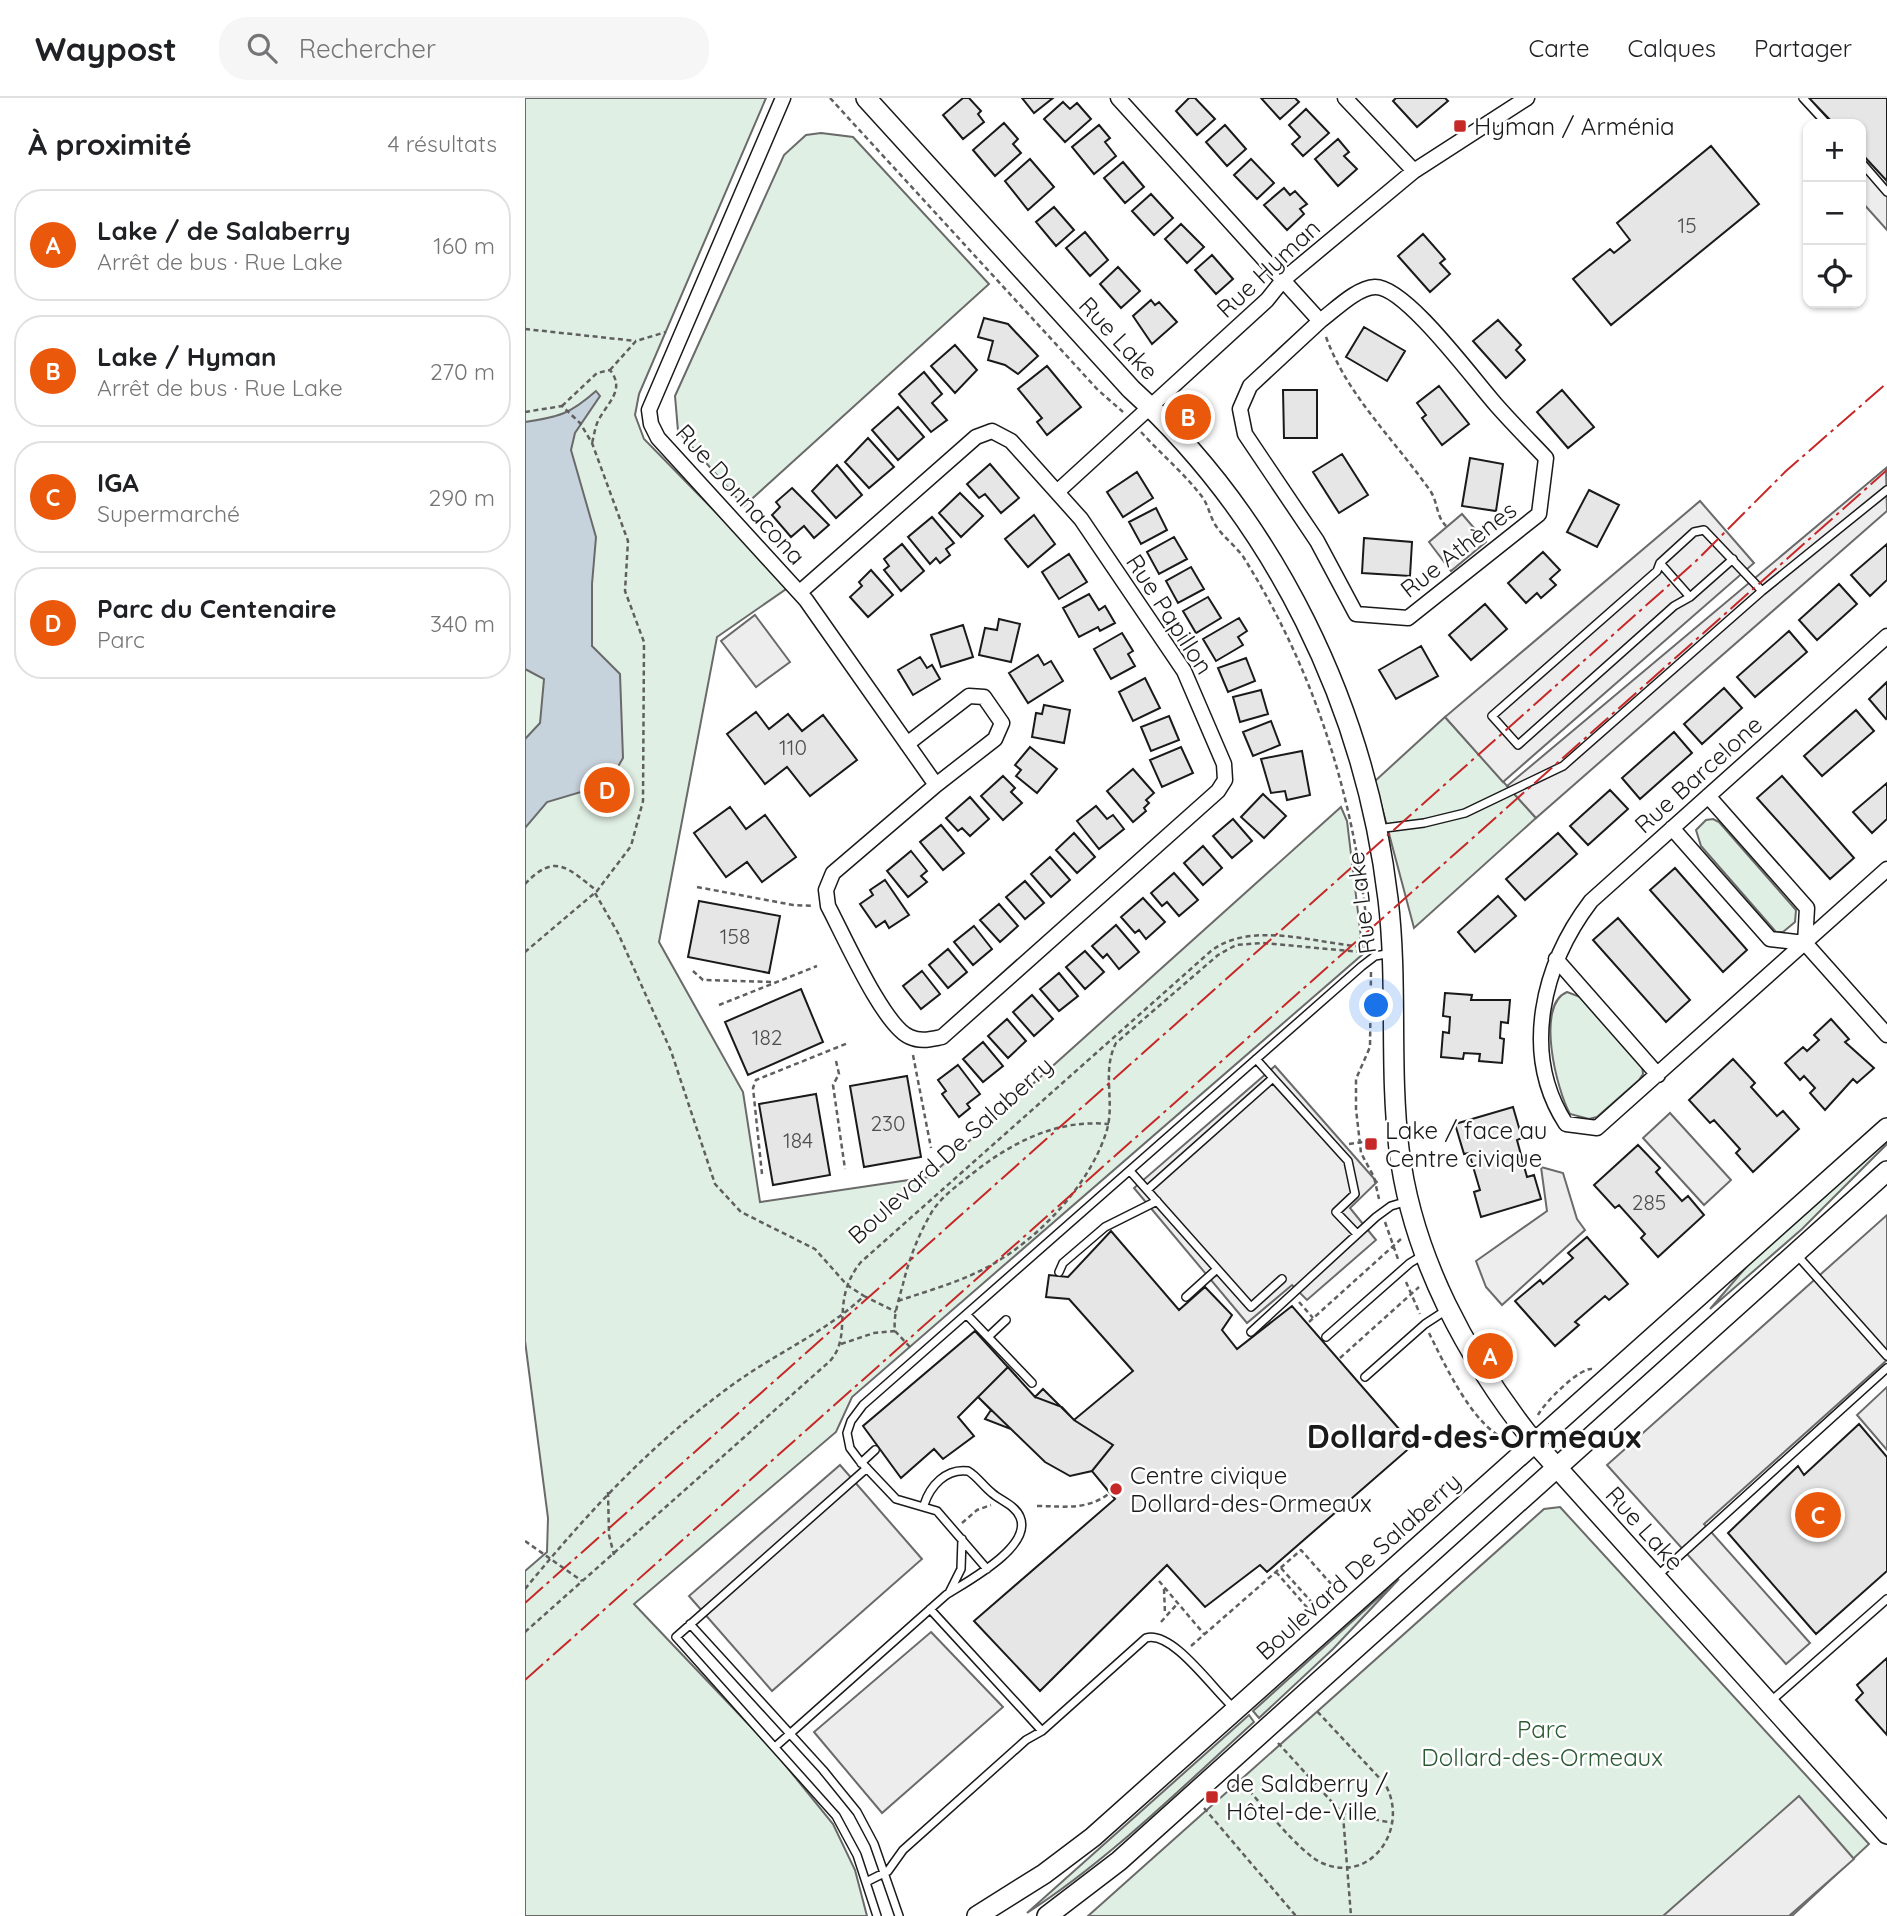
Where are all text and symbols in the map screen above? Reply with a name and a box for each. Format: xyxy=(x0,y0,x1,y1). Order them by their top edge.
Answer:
search box xyxy=(219,17,709,80)
text: Waypost xyxy=(35,28,177,69)
icon: search xyxy=(243,29,281,67)
text: Rechercher xyxy=(299,32,436,65)
text: Carte xyxy=(1528,33,1590,63)
text: Calques xyxy=(1628,33,1716,63)
text: Partager xyxy=(1754,33,1852,63)
place label: Hyman / Arménia xyxy=(1474,111,1675,141)
marker: Hyman / Arménia xyxy=(1452,118,1468,134)
map controls xyxy=(1803,119,1866,308)
button: + xyxy=(1803,119,1866,182)
text: À proximité xyxy=(28,125,192,163)
text: 4 résultats xyxy=(387,129,497,158)
button: − xyxy=(1803,182,1866,245)
street label: Rue Hyman xyxy=(1210,212,1326,324)
house number: 15 xyxy=(1677,212,1697,238)
text: Lake / de Salaberry xyxy=(97,214,350,247)
text: A xyxy=(46,231,60,260)
text: 160 m xyxy=(433,231,495,260)
button: locate xyxy=(1803,245,1866,308)
text: Arrêt de bus · Rue Lake xyxy=(97,247,343,276)
street label: Rue Lake xyxy=(1073,290,1165,386)
text: Lake / Hyman xyxy=(97,340,277,373)
text: B xyxy=(45,357,61,386)
text: 270 m xyxy=(430,357,495,386)
text: Arrêt de bus · Rue Lake xyxy=(97,373,343,402)
pin: B xyxy=(1165,391,1211,443)
street label: Rue Donnacona xyxy=(670,417,812,571)
text: IGA xyxy=(97,466,139,499)
text: C xyxy=(46,483,60,512)
text: 290 m xyxy=(428,483,495,512)
street label: Rue Athènes xyxy=(1394,494,1522,604)
text: Supermarché xyxy=(97,499,240,528)
street label: Rue Papillon xyxy=(1120,548,1220,680)
text: Parc du Centenaire xyxy=(97,592,337,625)
text: D xyxy=(45,609,61,638)
text: 340 m xyxy=(430,609,495,638)
text: Parc xyxy=(97,625,145,654)
street label: Rue Barcelone xyxy=(1628,709,1768,839)
house number: 110 xyxy=(779,734,807,760)
pin: D xyxy=(584,764,630,816)
street label: Rue Lake xyxy=(1340,850,1382,956)
house number: 158 xyxy=(720,923,750,949)
your location xyxy=(1359,988,1393,1022)
house number: 182 xyxy=(752,1024,782,1050)
street label: Boulevard De Salaberry xyxy=(841,1050,1059,1250)
house number: 230 xyxy=(870,1110,906,1136)
place label: Lake / face au Centre civique xyxy=(1385,1115,1548,1173)
house number: 184 xyxy=(783,1127,813,1153)
marker: Lake / face au Centre civique xyxy=(1363,1136,1379,1152)
house number: 285 xyxy=(1632,1189,1666,1215)
pin: A xyxy=(1467,1330,1513,1382)
district label: Dollard-des-Ormeaux xyxy=(1307,1416,1642,1456)
place label: Centre civique Dollard-des-Ormeaux xyxy=(1130,1460,1372,1518)
street label: Boulevard De Salaberry xyxy=(1249,1466,1467,1666)
street label: Rue Lake xyxy=(1599,1480,1691,1576)
marker: Centre civique Dollard-des-Ormeaux xyxy=(1108,1481,1124,1497)
pin: C xyxy=(1795,1489,1841,1541)
park label: Parc Dollard-des-Ormeaux xyxy=(1421,1714,1663,1772)
place label: de Salaberry / Hôtel-de-Ville xyxy=(1226,1768,1389,1826)
marker: de Salaberry / Hôtel-de-Ville xyxy=(1204,1789,1220,1805)

